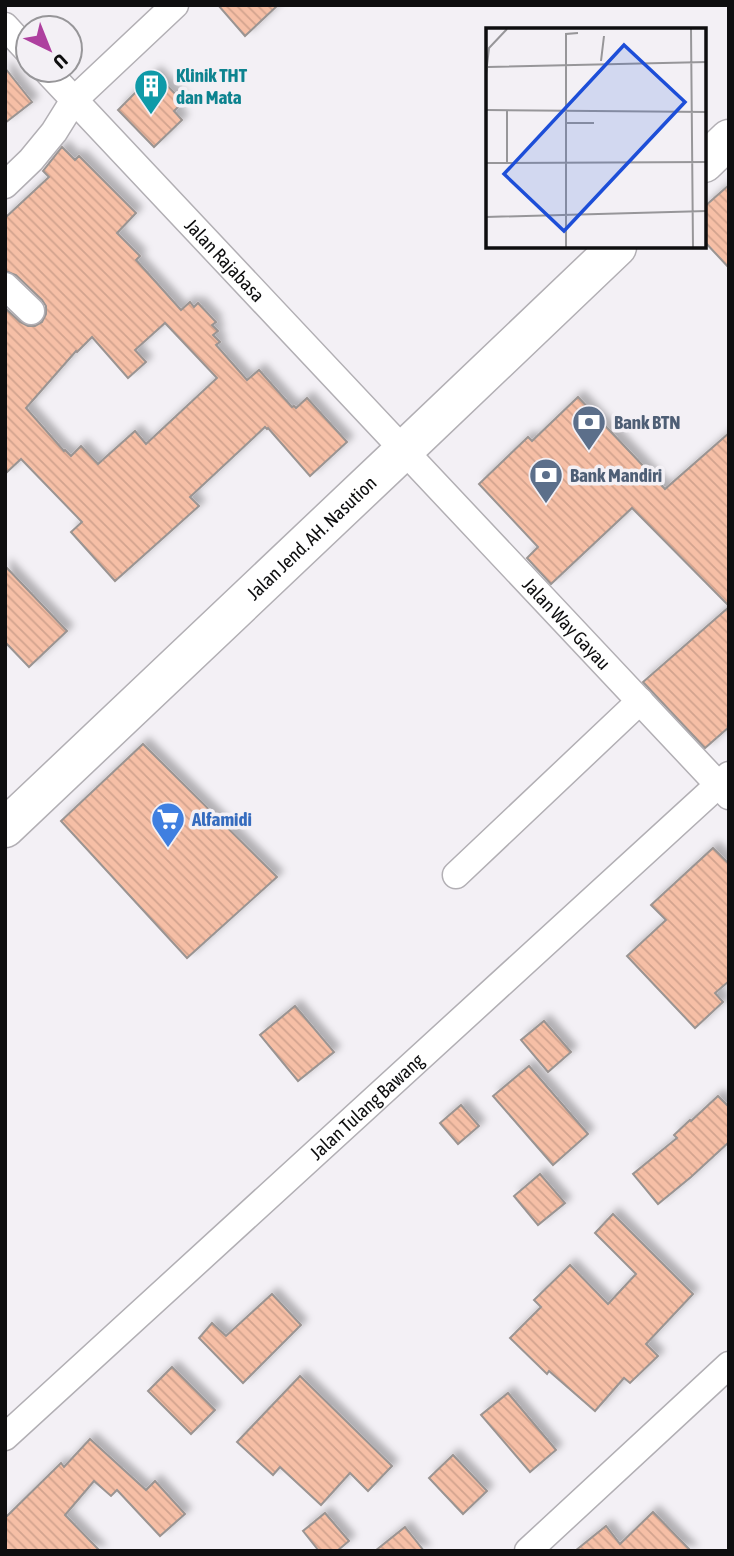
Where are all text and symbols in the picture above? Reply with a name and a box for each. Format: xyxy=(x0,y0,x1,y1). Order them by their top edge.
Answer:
north arrow xyxy=(14,14,84,84)
inset map xyxy=(486,28,706,248)
text: U xyxy=(49,50,72,73)
place label: Klinik THT dan Mata xyxy=(176,64,248,108)
building icon: Klinik THT dan Mata xyxy=(132,67,170,116)
street label: Jalan Rajabasa xyxy=(181,214,269,306)
bank icon: Bank BTN xyxy=(570,403,608,452)
place label: Bank BTN xyxy=(614,411,681,433)
bank icon: Bank Mandiri xyxy=(527,456,565,505)
place label: Bank Mandiri xyxy=(570,464,662,486)
street label: Jalan Jend. AH. Nasution xyxy=(242,471,381,604)
street label: Jalan Way Gayau xyxy=(518,573,615,674)
supermarket icon: Alfamidi xyxy=(149,800,187,849)
place label: Alfamidi xyxy=(191,808,252,830)
street label: Jalan Tulang Bawang xyxy=(305,1048,429,1164)

